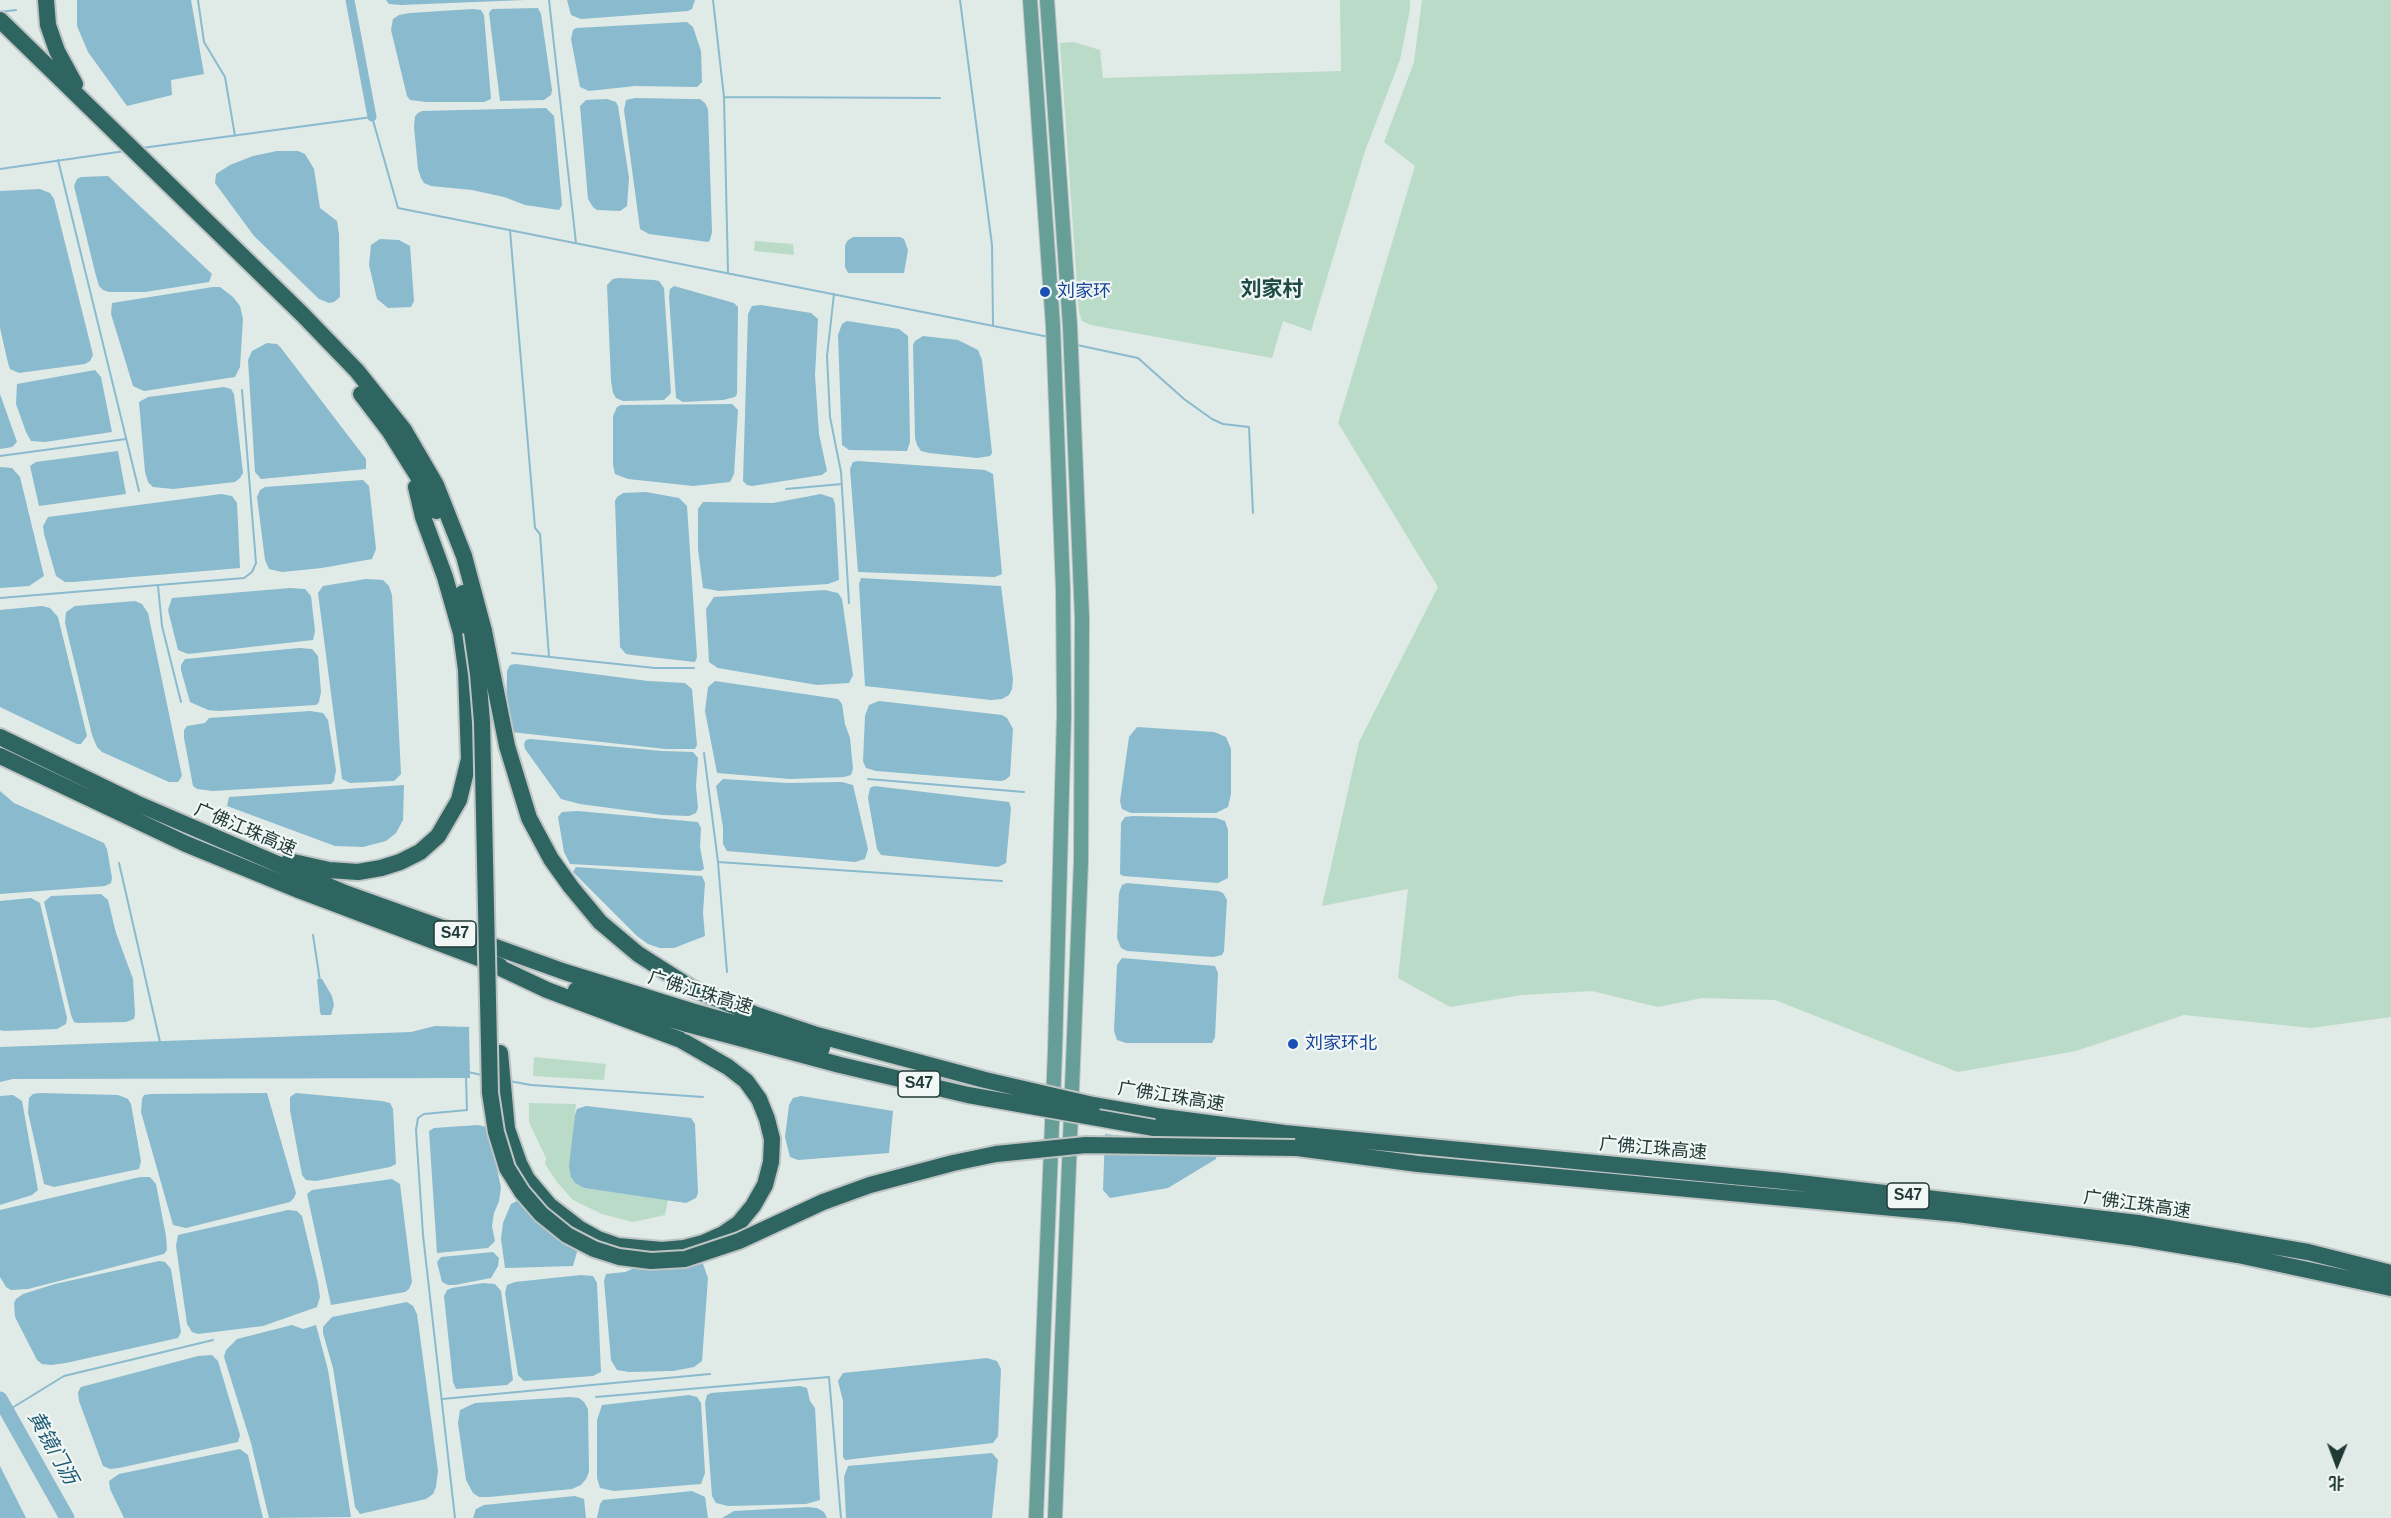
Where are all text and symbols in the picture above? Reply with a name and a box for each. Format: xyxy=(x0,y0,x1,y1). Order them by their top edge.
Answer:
district label: 刘家村 xyxy=(1241,277,1303,303)
place label: 刘家环 xyxy=(1057,281,1111,303)
marker: 刘家环 xyxy=(1038,285,1052,299)
street label: 广佛江珠高速 xyxy=(191,799,299,861)
road number: S47 xyxy=(434,921,476,947)
street label: 广佛江珠高速 xyxy=(645,967,755,1019)
place label: 刘家环北 xyxy=(1305,1033,1377,1055)
marker: 刘家环北 xyxy=(1286,1037,1300,1051)
road number: S47 xyxy=(898,1071,940,1097)
street label: 广佛江珠高速 xyxy=(1116,1078,1226,1116)
street label: 广佛江珠高速 xyxy=(1598,1134,1708,1164)
road number: S47 xyxy=(1887,1183,1929,1209)
street label: 广佛江珠高速 xyxy=(2082,1187,2192,1223)
water label: 黄镜门沥 xyxy=(22,1407,82,1489)
north arrow xyxy=(2307,1434,2367,1494)
text: 北 xyxy=(2329,1474,2345,1491)

